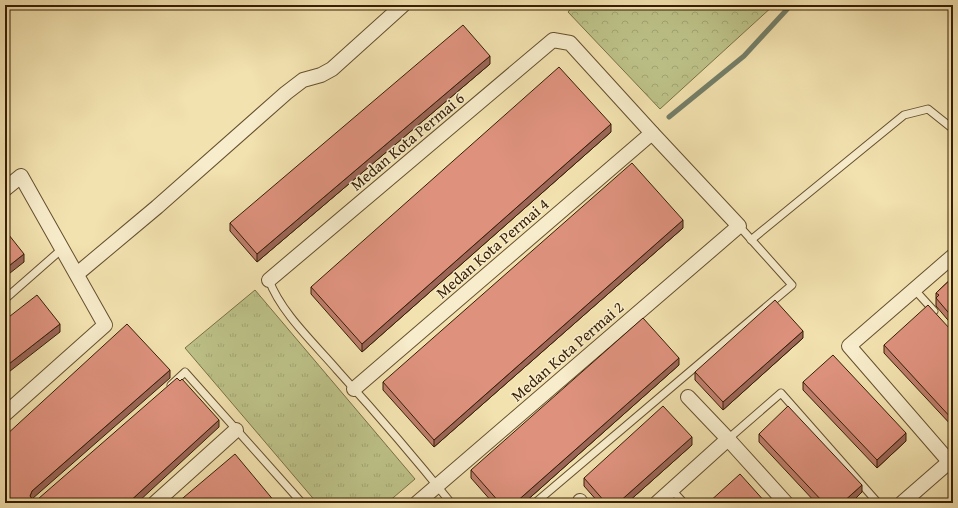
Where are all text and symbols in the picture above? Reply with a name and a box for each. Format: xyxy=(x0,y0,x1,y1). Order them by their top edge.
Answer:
street label: Medan Kota Permai 6 xyxy=(345,86,470,196)
street label: Medan Kota Permai 4 xyxy=(430,192,554,304)
street label: Medan Kota Permai 2 xyxy=(505,295,629,407)

